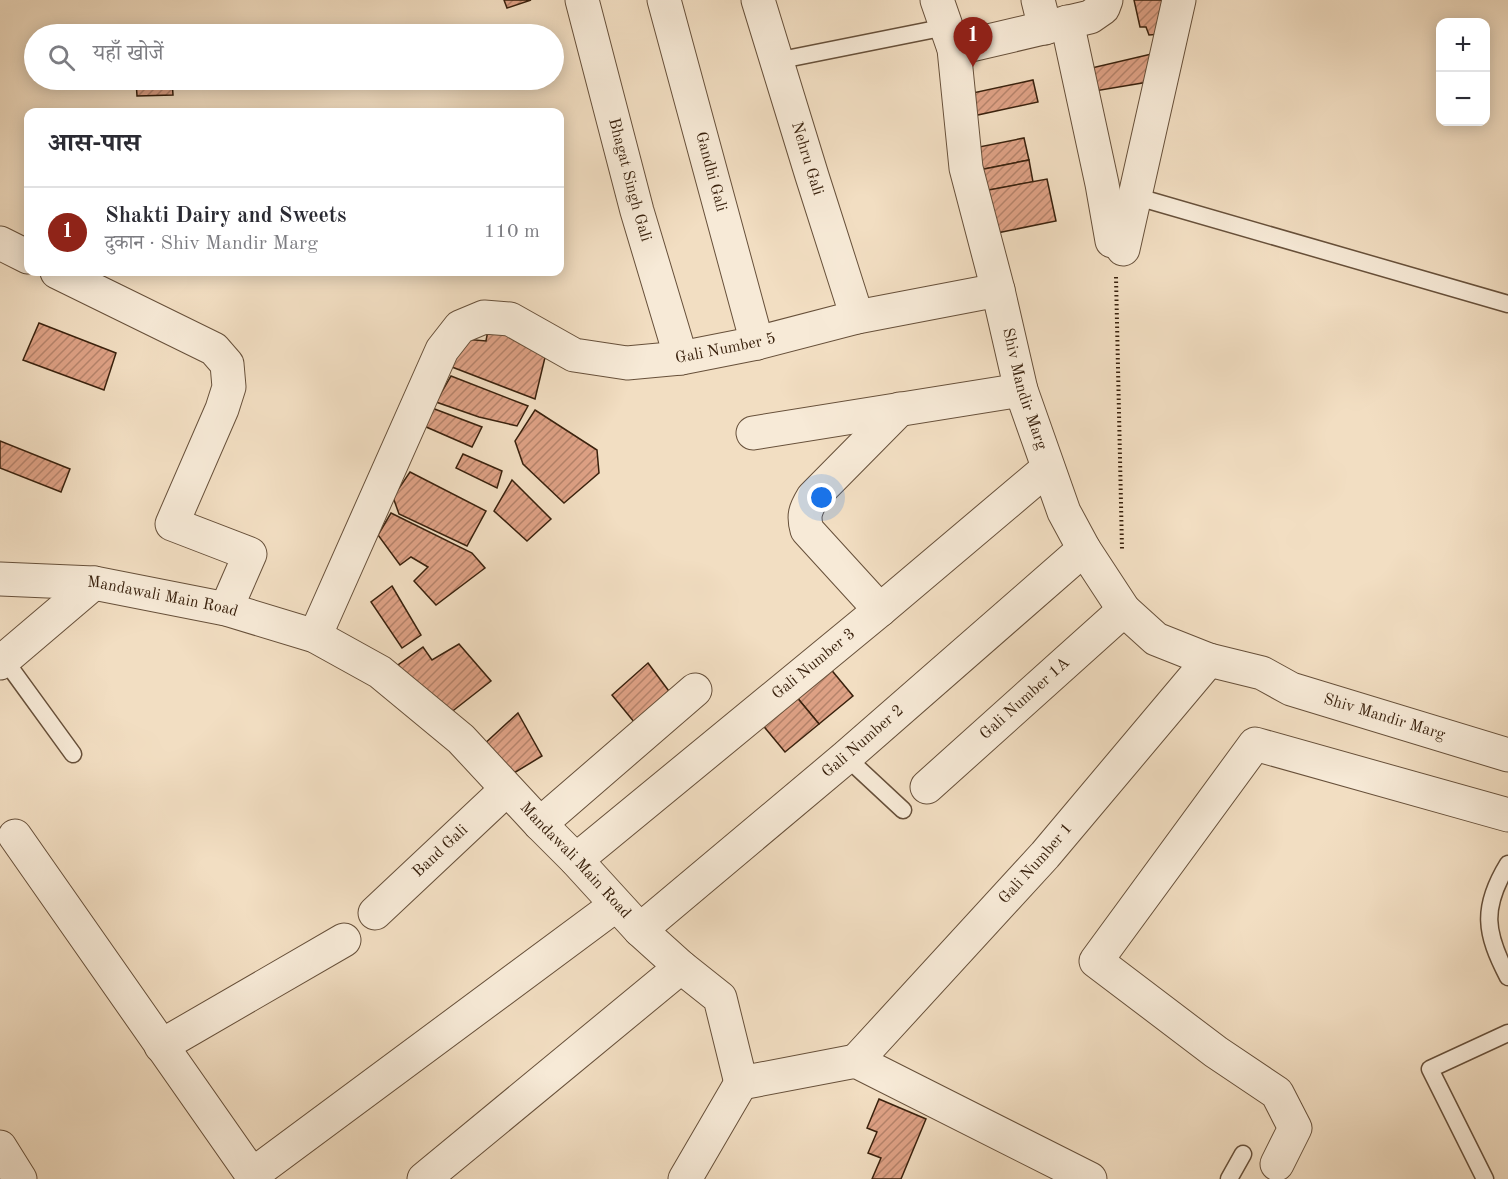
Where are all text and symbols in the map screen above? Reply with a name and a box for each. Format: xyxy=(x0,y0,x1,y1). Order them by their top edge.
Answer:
pin: 1 xyxy=(954,17,992,67)
map controls xyxy=(1436,18,1490,126)
button: + xyxy=(1436,18,1490,72)
search box xyxy=(24,24,564,90)
icon: search xyxy=(45,41,78,74)
text: यहाँ खोजें xyxy=(93,43,164,65)
button: − xyxy=(1436,72,1490,126)
street label: Bhagat Singh Gali xyxy=(605,116,654,243)
street label: Nehru Gali xyxy=(788,120,826,197)
street label: Gandhi Gali xyxy=(692,130,729,213)
text: आस-पास xyxy=(48,131,140,157)
text: Shakti Dairy and Sweets xyxy=(105,205,346,227)
text: 1 xyxy=(62,222,73,242)
text: 110 m xyxy=(484,222,540,242)
text: दुकान · Shiv Mandir Marg xyxy=(105,234,318,254)
street label: Shiv Mandir Marg xyxy=(999,327,1050,452)
street label: Gali Number 5 xyxy=(674,330,777,367)
your location xyxy=(807,483,836,512)
street label: Mandawali Main Road xyxy=(87,575,240,620)
street label: Gali Number 3 xyxy=(769,626,858,703)
street label: Gali Number 1A xyxy=(977,655,1073,743)
street label: Shiv Mandir Marg xyxy=(1322,691,1447,744)
street label: Gali Number 2 xyxy=(819,702,907,781)
street label: Mandawali Main Road xyxy=(517,800,634,922)
street label: Gali Number 1 xyxy=(996,820,1076,907)
street label: Band Gali xyxy=(410,822,471,881)

